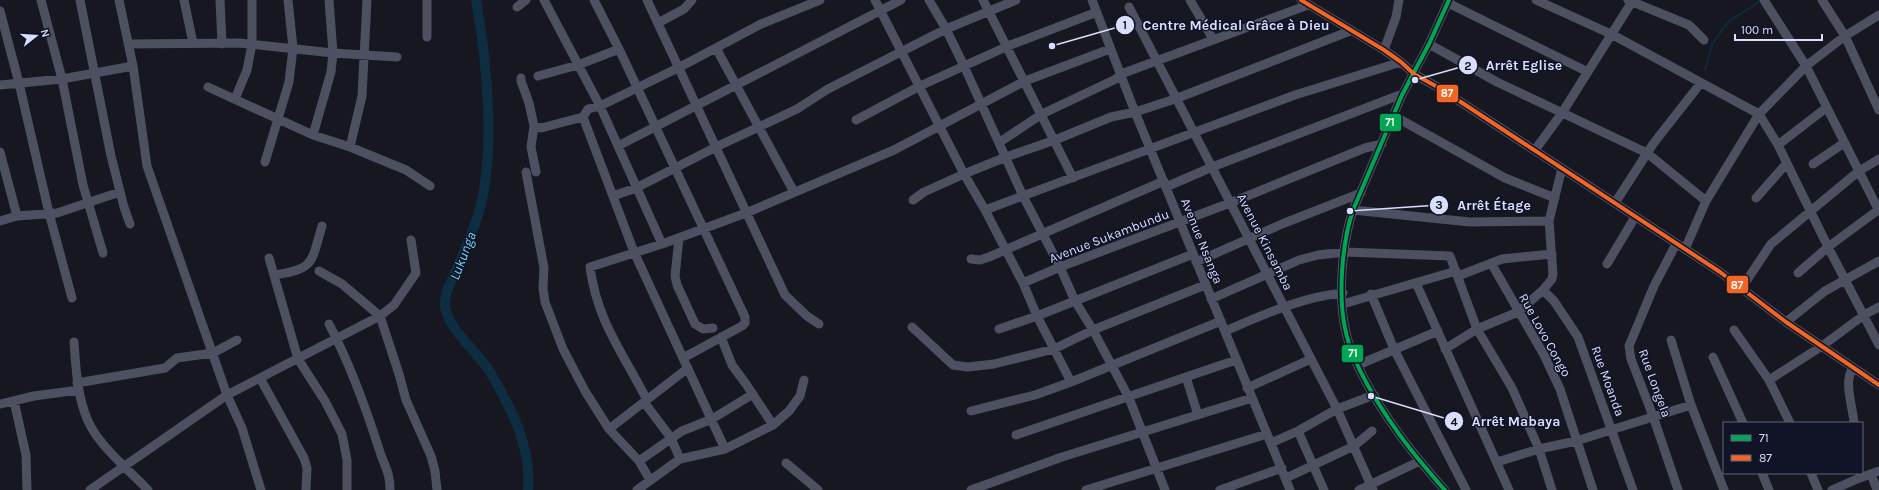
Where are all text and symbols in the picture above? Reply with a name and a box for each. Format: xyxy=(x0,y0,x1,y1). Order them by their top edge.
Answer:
callout: Centre Médical Grâce à Dieu xyxy=(1115,12,1338,38)
north arrow xyxy=(16,16,56,56)
scale bar xyxy=(1735,16,1822,42)
text: Centre Médical Grâce à Dieu xyxy=(1143,17,1329,34)
text: 1 xyxy=(1123,18,1127,32)
text: 100 m xyxy=(1741,23,1773,37)
text: N xyxy=(38,28,52,39)
callout: Arrêt Eglise xyxy=(1458,52,1570,78)
text: Arrêt Eglise xyxy=(1486,57,1562,74)
text: 2 xyxy=(1464,59,1472,73)
line badge: 87 xyxy=(1436,84,1459,103)
text: 87 xyxy=(1441,87,1454,100)
line badge: 71 xyxy=(1379,113,1402,132)
text: 71 xyxy=(1385,116,1395,129)
street label: Avenue Kinsamba xyxy=(1234,191,1296,293)
callout: Arrêt Étage xyxy=(1429,192,1538,218)
street label: Avenue Nsanga xyxy=(1178,196,1226,286)
text: Arrêt Étage xyxy=(1457,196,1531,214)
text: 3 xyxy=(1435,198,1443,212)
street label: Avenue Sukambundu xyxy=(1047,206,1171,266)
water label: Lukunga xyxy=(446,230,480,282)
line badge: 87 xyxy=(1726,275,1749,294)
text: 87 xyxy=(1731,279,1744,292)
street label: Rue Lovo Congo xyxy=(1516,291,1574,379)
line badge: 71 xyxy=(1341,344,1364,363)
street label: Rue Moanda xyxy=(1588,344,1628,418)
text: 71 xyxy=(1348,347,1358,360)
street label: Rue Longela xyxy=(1636,347,1674,419)
callout: Arrêt Mabaya xyxy=(1444,408,1569,434)
text: Arrêt Mabaya xyxy=(1472,413,1560,430)
text: 4 xyxy=(1450,415,1458,429)
legend xyxy=(1723,422,1863,474)
text: 71 xyxy=(1759,431,1769,445)
text: 87 xyxy=(1759,451,1772,465)

